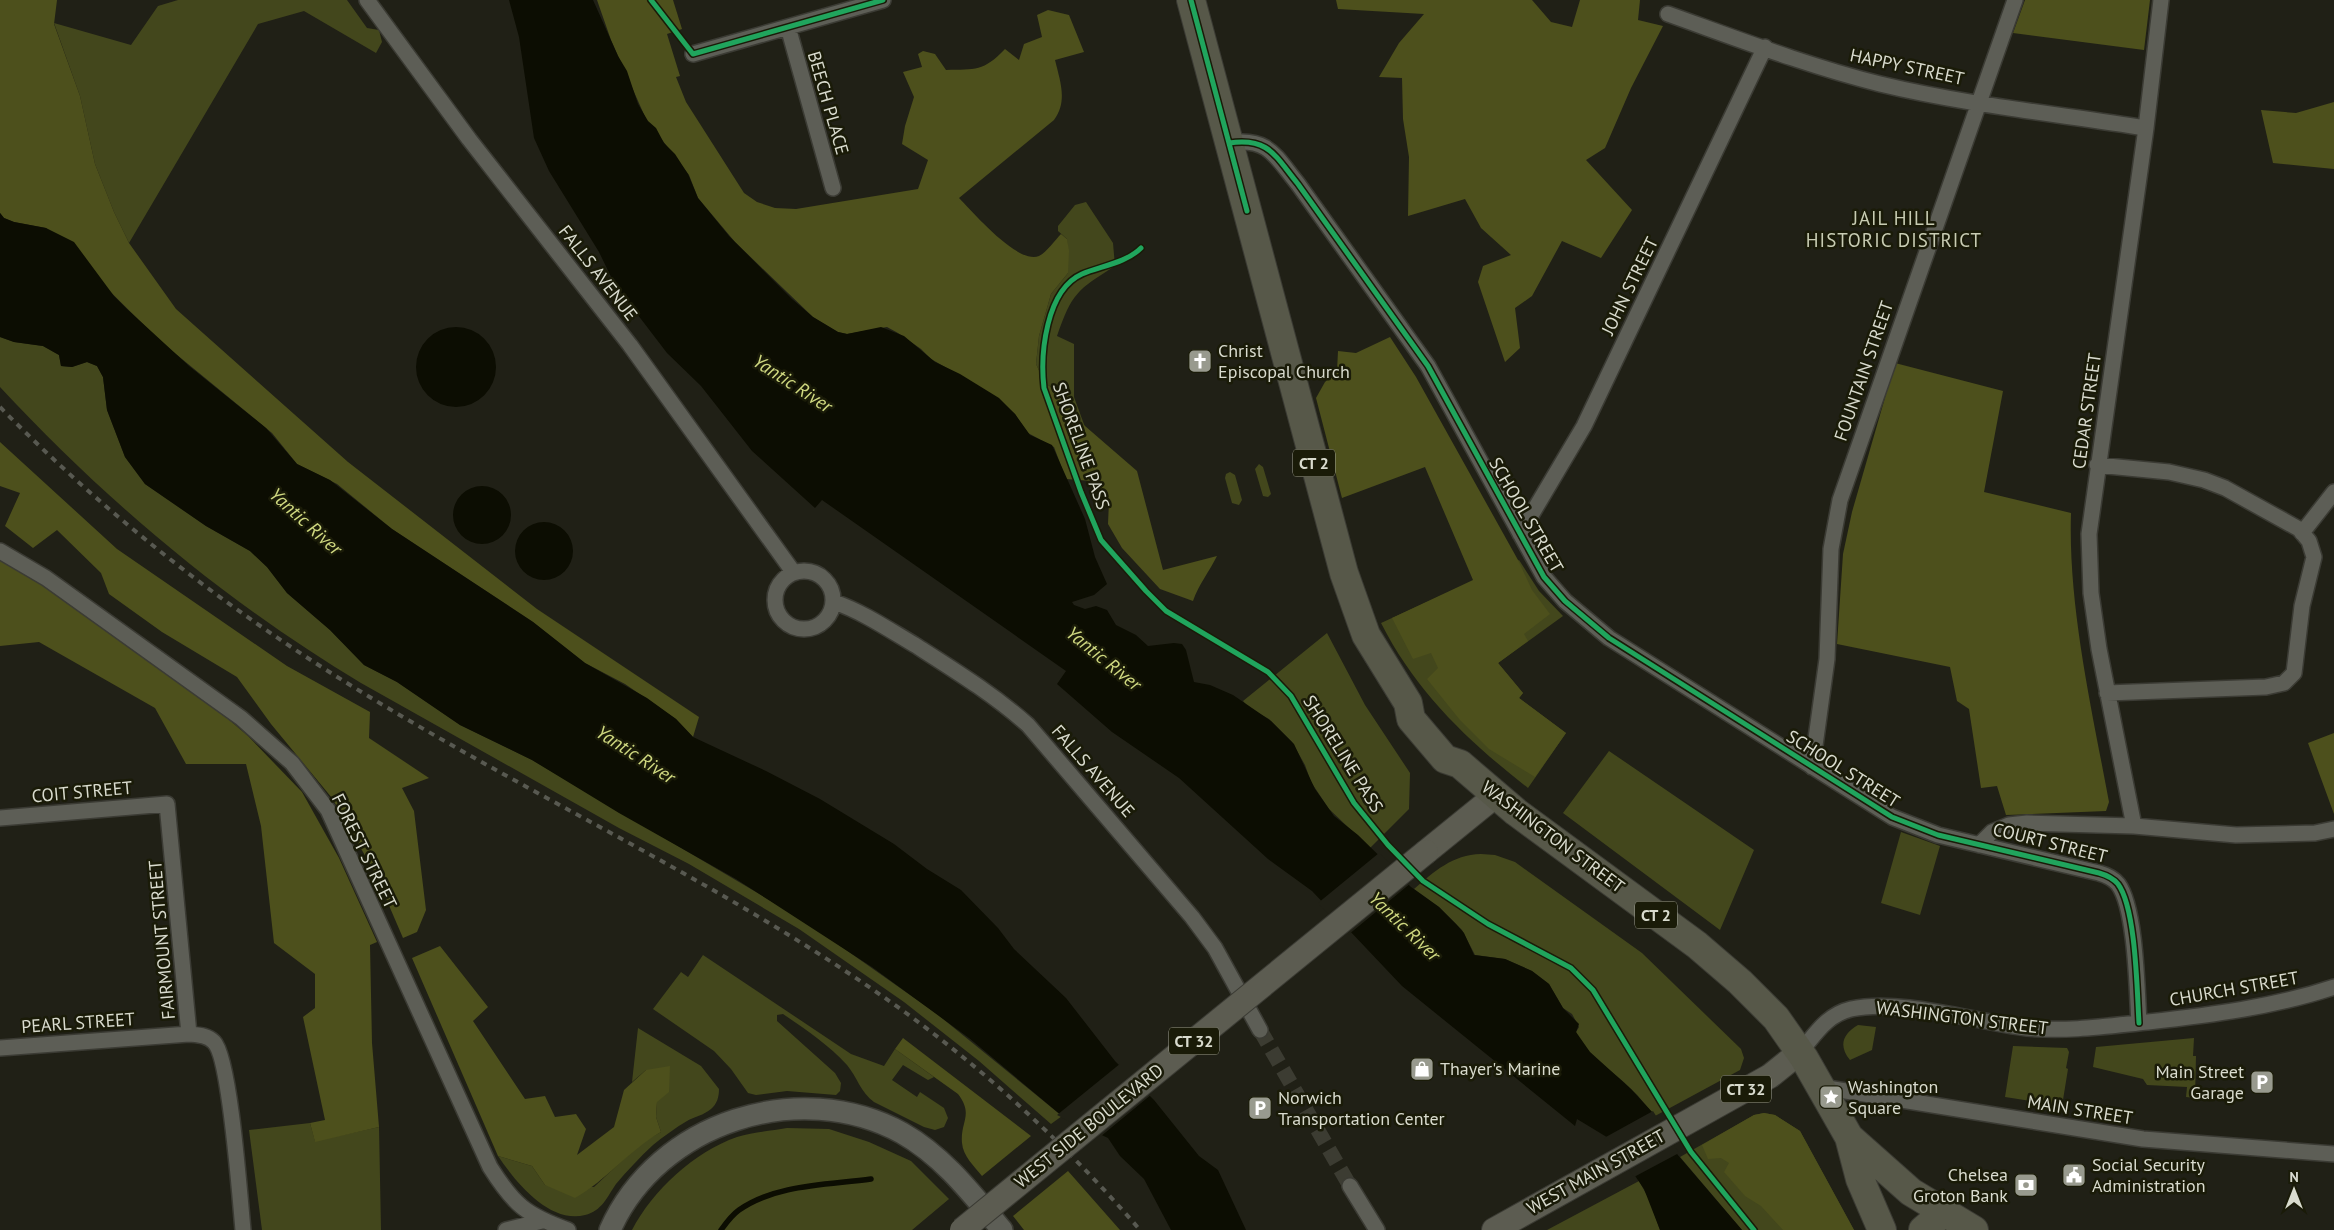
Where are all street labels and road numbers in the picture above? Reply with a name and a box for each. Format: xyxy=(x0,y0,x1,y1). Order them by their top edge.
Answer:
street label: HAPPY STREET xyxy=(1848,43,1966,90)
street label: BEECH PLACE xyxy=(803,49,854,157)
street label: FALLS AVENUE xyxy=(554,220,643,325)
street label: JOHN STREET xyxy=(1596,233,1663,339)
street label: FOUNTAIN STREET xyxy=(1829,298,1898,444)
street label: CEDAR STREET xyxy=(2067,351,2106,470)
street label: SHORELINE PASS xyxy=(1048,379,1115,513)
road number: CT 2 xyxy=(1293,449,1335,476)
street label: SCHOOL STREET xyxy=(1484,453,1569,577)
street label: SHORELINE PASS xyxy=(1298,691,1389,817)
street label: FALLS AVENUE xyxy=(1047,720,1140,822)
street label: SCHOOL STREET xyxy=(1782,725,1904,813)
street label: WASHINGTON STREET xyxy=(1477,775,1629,898)
street label: COIT STREET xyxy=(31,776,133,807)
street label: FOREST STREET xyxy=(327,789,402,912)
street label: COURT STREET xyxy=(1991,817,2110,868)
street label: FAIRMOUNT STREET xyxy=(143,859,180,1021)
road number: CT 2 xyxy=(1635,902,1677,928)
street label: CHURCH STREET xyxy=(2168,966,2300,1011)
street label: WASHINGTON STREET xyxy=(1875,996,2049,1039)
street label: PEARL STREET xyxy=(20,1007,136,1038)
road number: CT 32 xyxy=(1169,1028,1219,1054)
street label: WEST SIDE BOULEVARD xyxy=(1010,1058,1168,1193)
road number: CT 32 xyxy=(1721,1076,1771,1102)
street label: MAIN STREET xyxy=(2026,1090,2134,1129)
street label: WEST MAIN STREET xyxy=(1523,1124,1669,1219)

